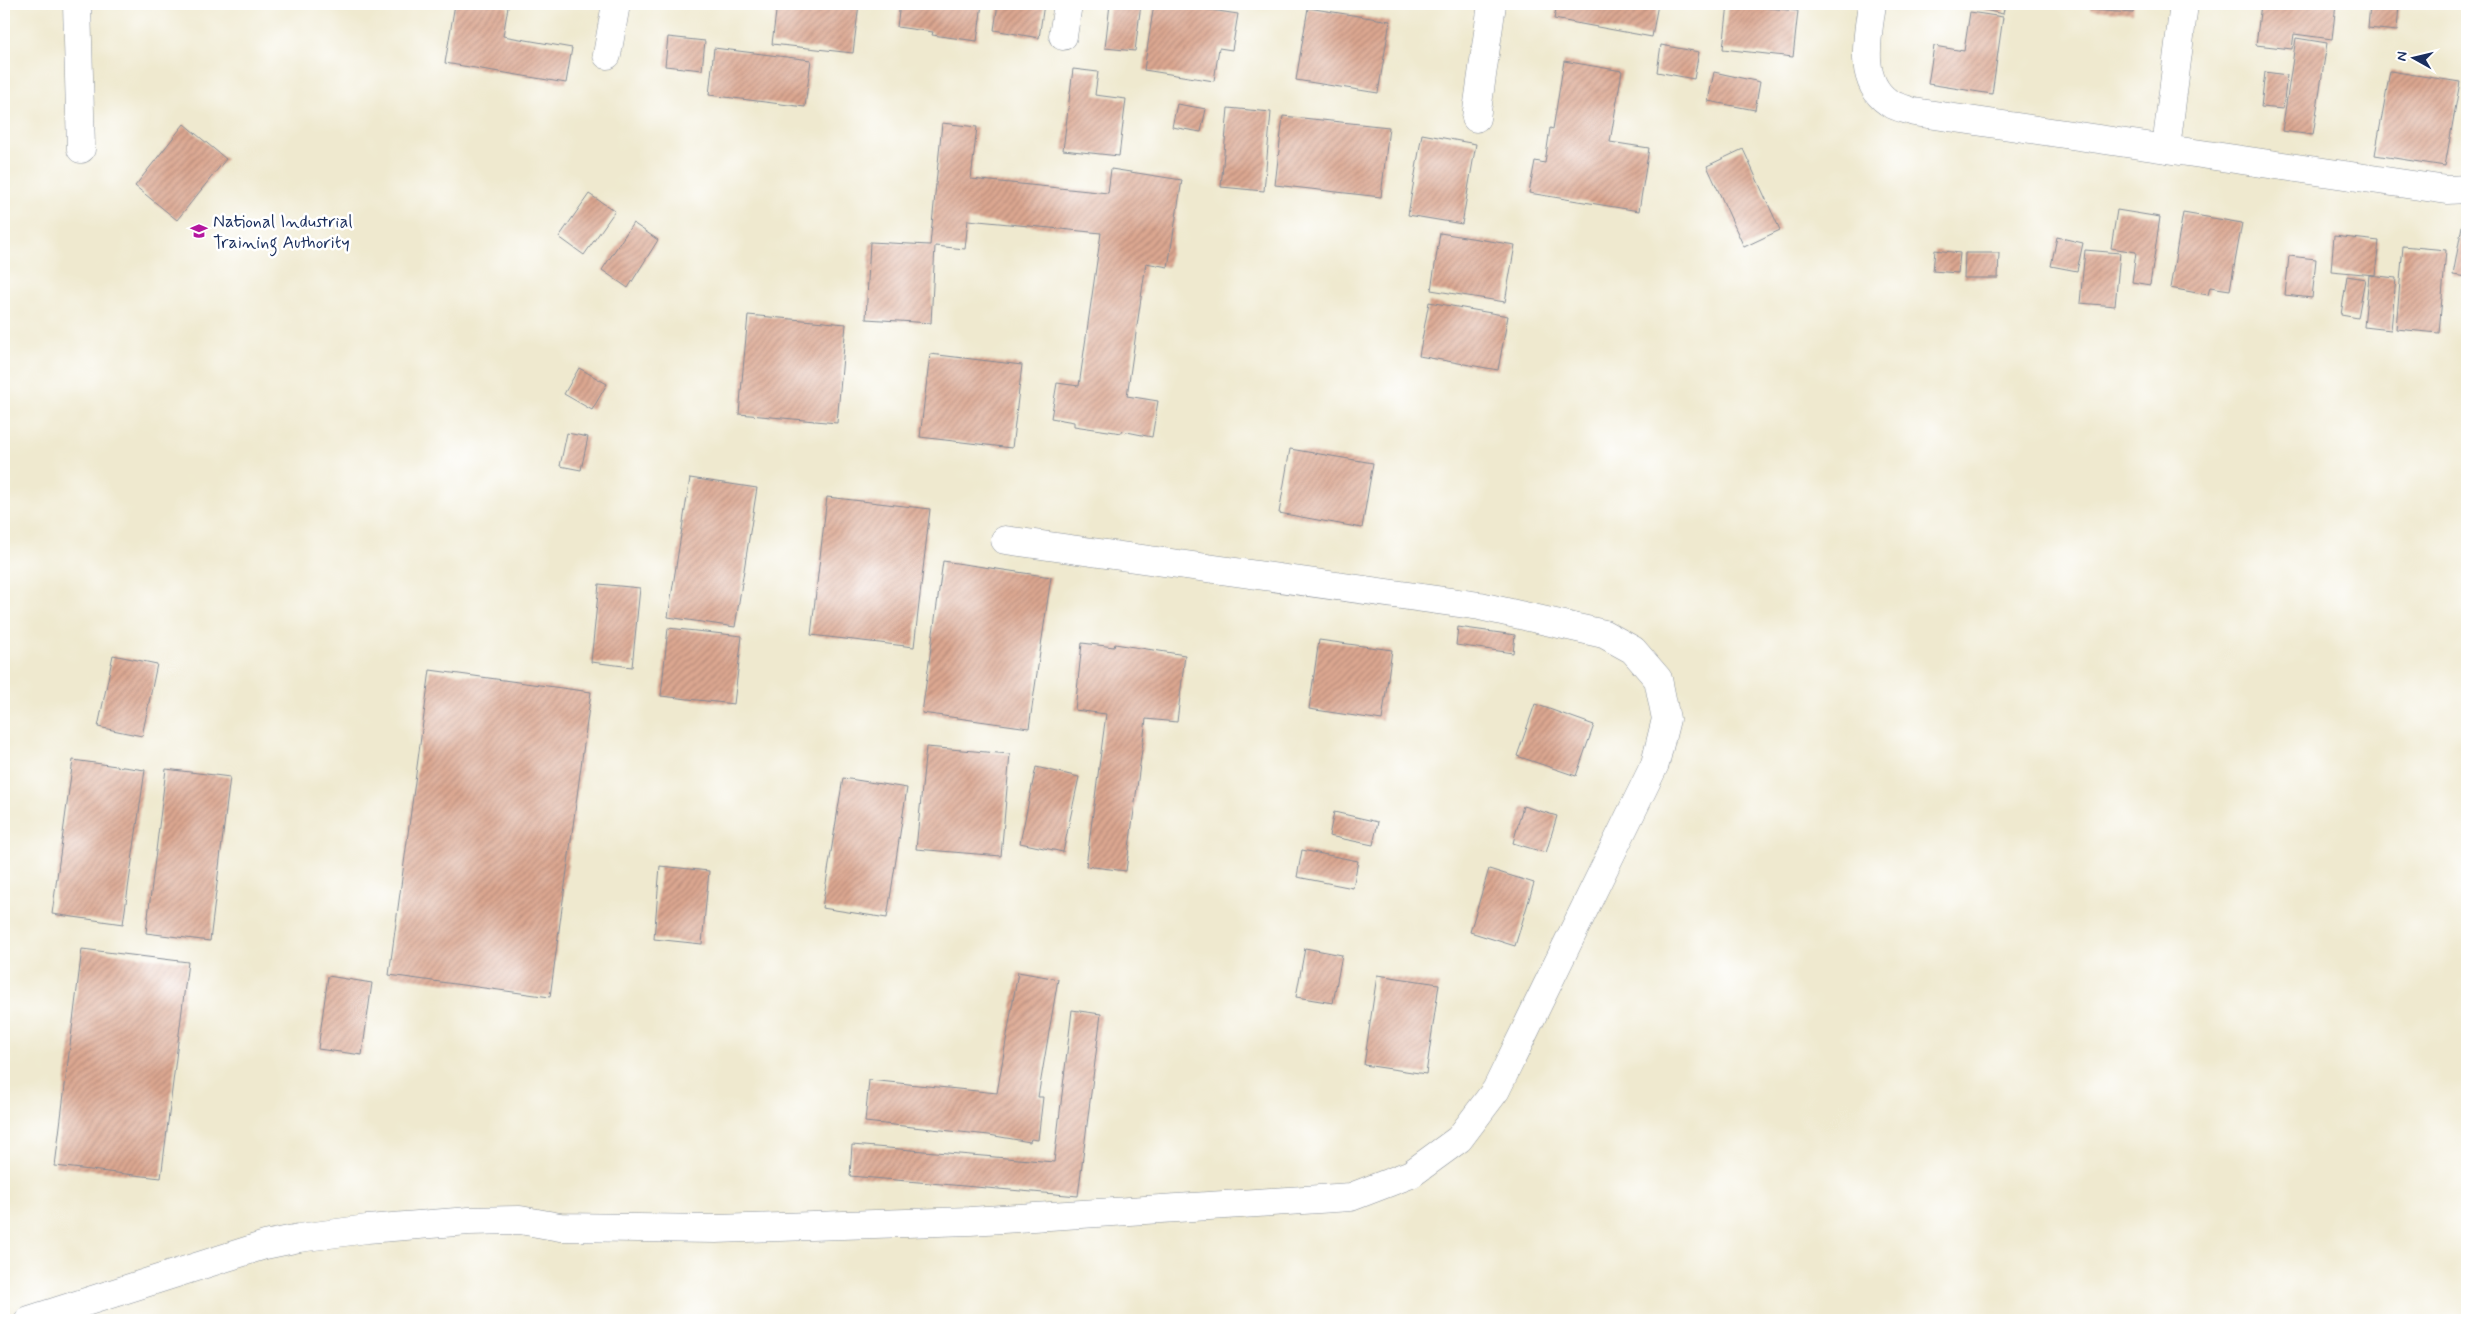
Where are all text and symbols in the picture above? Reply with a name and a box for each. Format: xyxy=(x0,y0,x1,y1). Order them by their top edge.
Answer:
north arrow xyxy=(2388,32,2438,82)
text: N xyxy=(2393,50,2412,62)
place label: National Industrial Training Authority xyxy=(213,210,353,257)
school or university icon: National Industrial Training Authority xyxy=(189,221,209,241)

